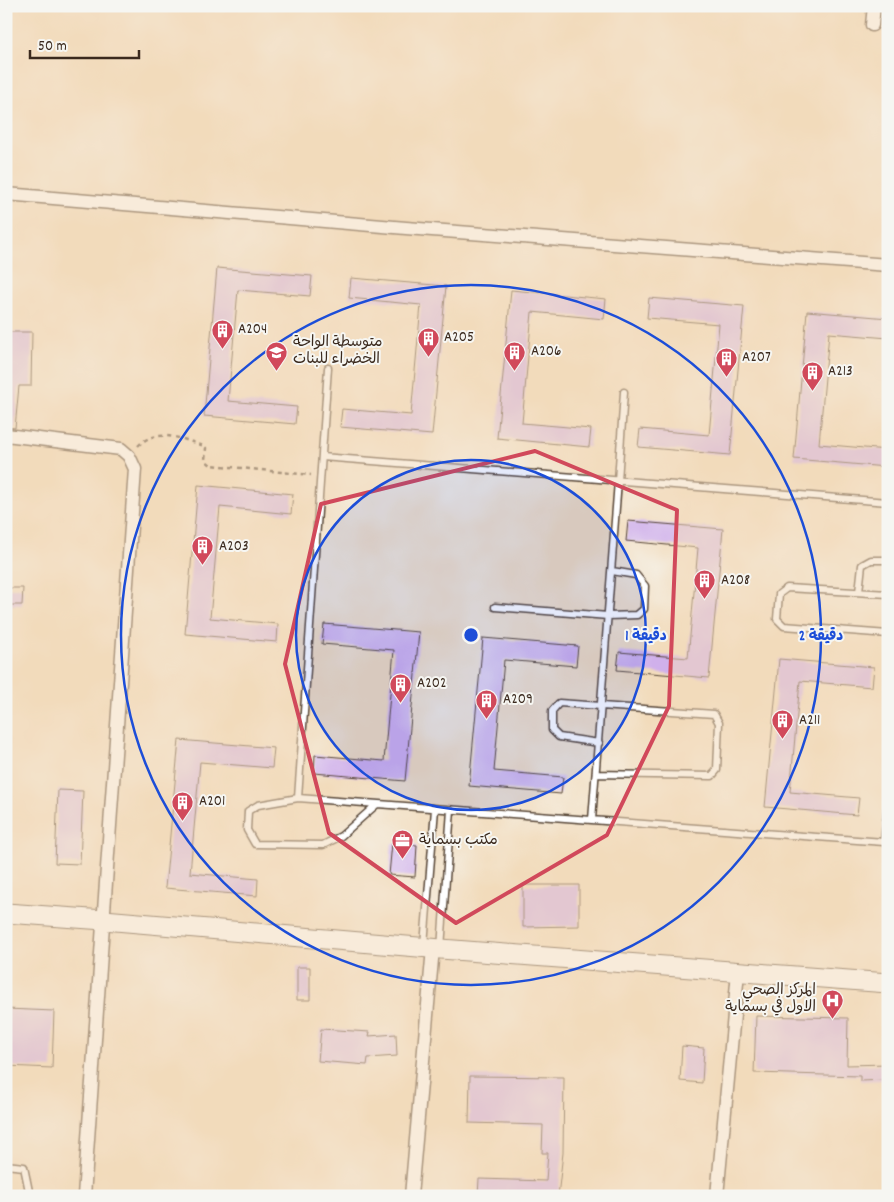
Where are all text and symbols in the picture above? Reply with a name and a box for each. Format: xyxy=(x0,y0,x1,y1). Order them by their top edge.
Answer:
scale bar xyxy=(30,28,139,60)
text: 50 m xyxy=(38,36,67,58)
building icon: A204 xyxy=(210,318,234,349)
place label: A204 xyxy=(238,319,267,341)
building icon: A205 xyxy=(416,326,440,357)
place label: A205 xyxy=(444,327,474,349)
place label: متوسطة الواحة الخضراء للبنات xyxy=(293,332,382,371)
school or university icon: متوسطة الواحة الخضراء للبنات xyxy=(265,340,289,371)
building icon: A206 xyxy=(503,340,527,371)
place label: A206 xyxy=(531,341,561,363)
building icon: A207 xyxy=(714,346,738,377)
place label: A207 xyxy=(742,347,771,369)
building icon: A213 xyxy=(800,360,824,391)
place label: A213 xyxy=(828,361,853,383)
building icon: A203 xyxy=(191,535,215,566)
place label: A203 xyxy=(219,536,249,558)
building icon: A208 xyxy=(693,569,717,600)
place label: A208 xyxy=(721,570,750,592)
centre of rings xyxy=(462,626,480,644)
text: 1 دقيقة xyxy=(625,626,667,648)
text: 2 دقيقة xyxy=(799,626,843,648)
building icon: A202 xyxy=(389,672,413,703)
place label: A202 xyxy=(417,673,446,695)
building icon: A209 xyxy=(475,688,499,719)
place label: A209 xyxy=(503,689,533,711)
building icon: A211 xyxy=(771,709,795,740)
place label: A211 xyxy=(799,710,820,732)
building icon: A201 xyxy=(171,790,195,821)
place label: A201 xyxy=(199,791,225,813)
office icon: مكتب بسماية xyxy=(391,829,415,860)
place label: مكتب بسماية xyxy=(419,830,498,852)
place label: المركز الصحي الاول في بسماية xyxy=(725,980,816,1019)
hospital icon: المركز الصحي الاول في بسماية xyxy=(820,988,844,1019)

